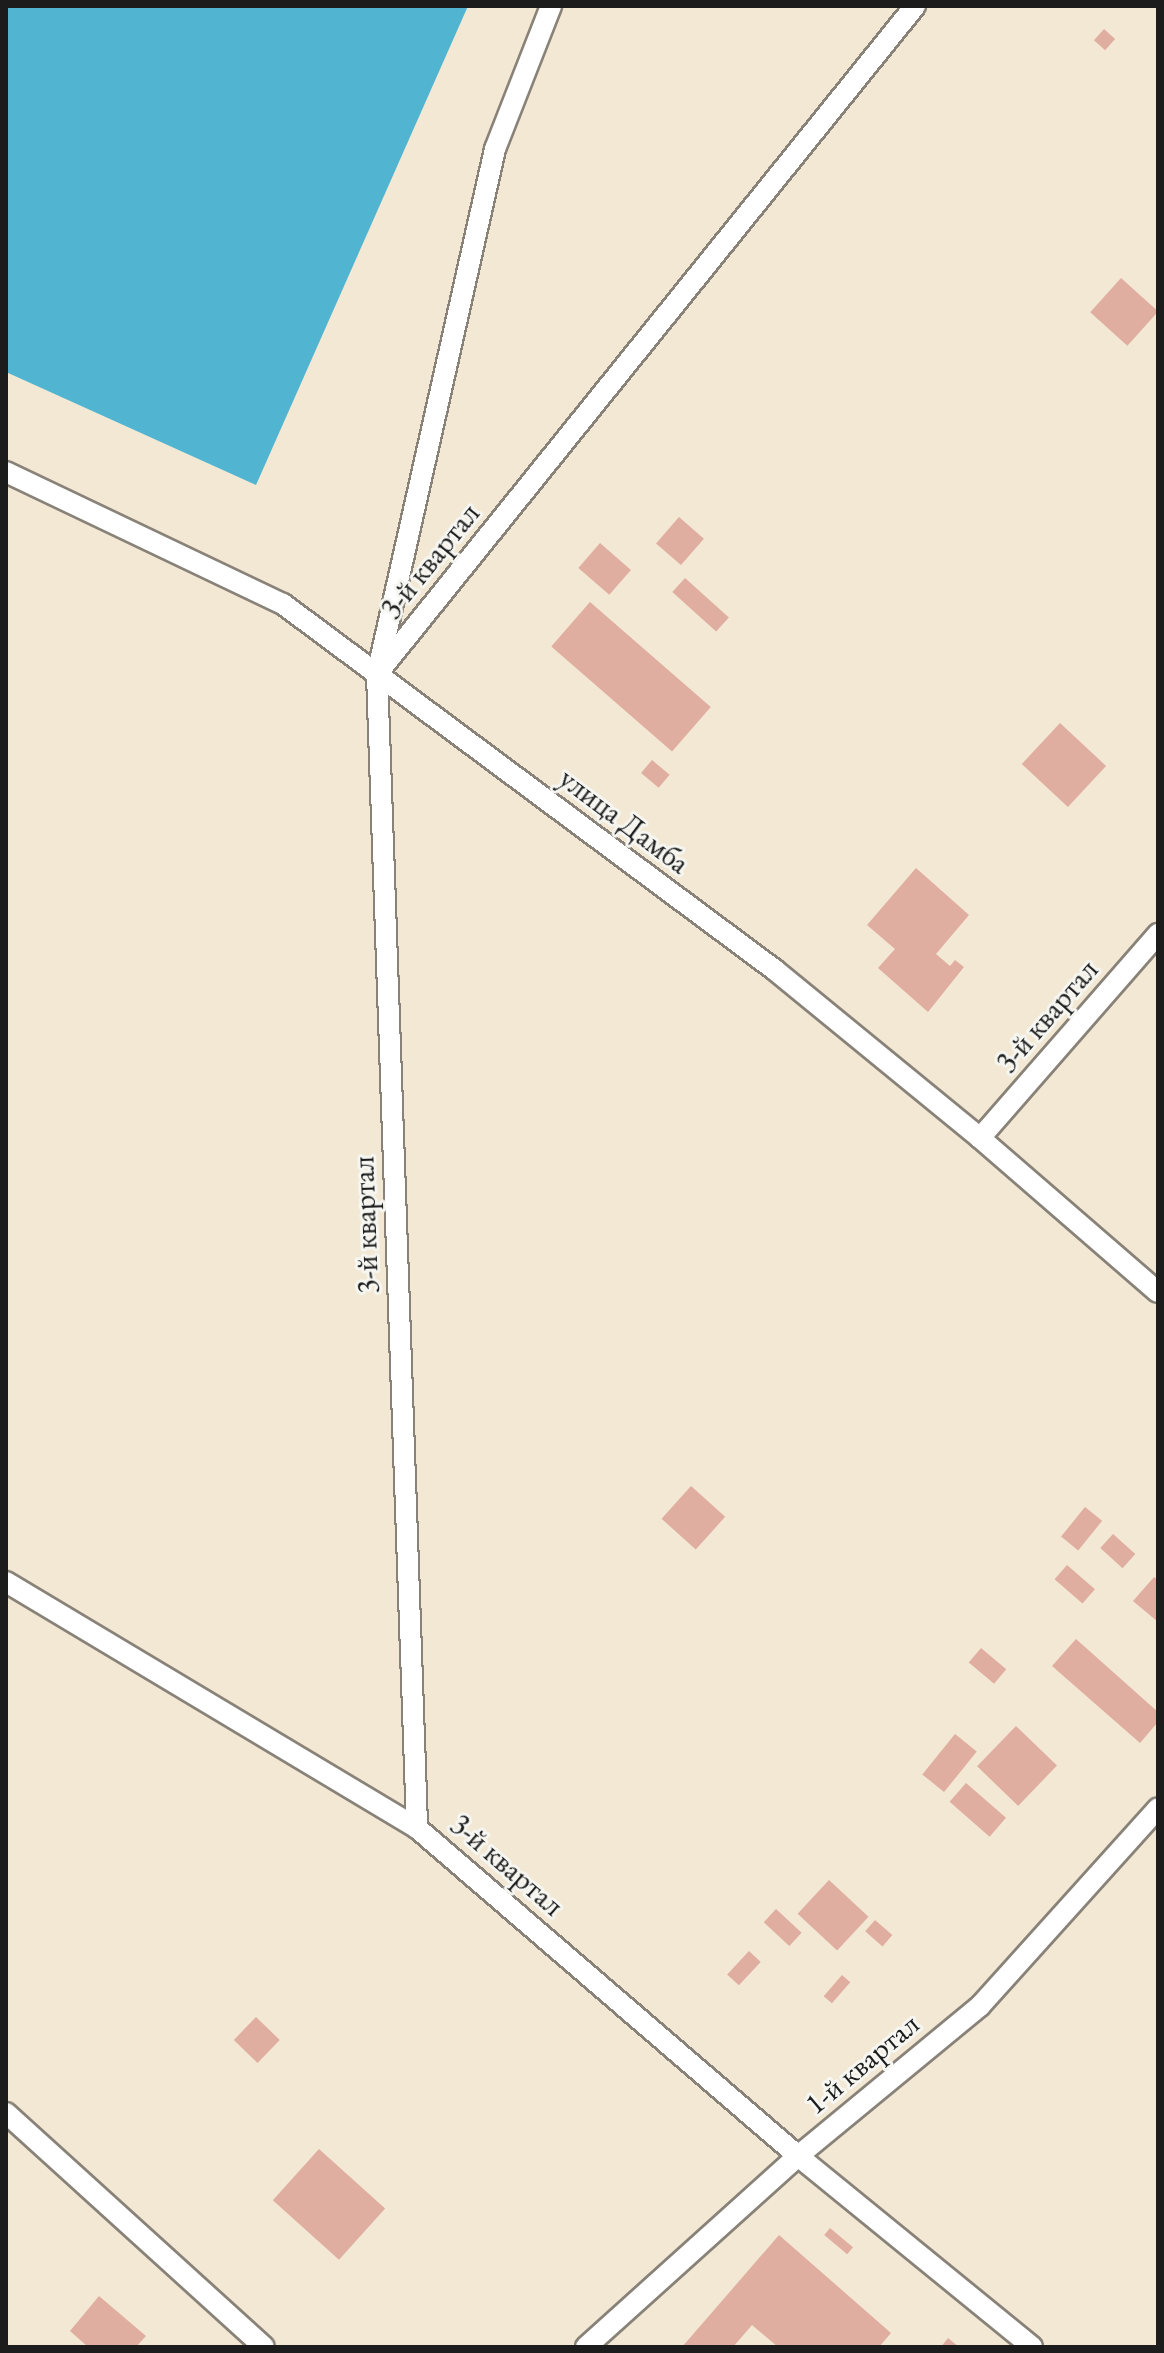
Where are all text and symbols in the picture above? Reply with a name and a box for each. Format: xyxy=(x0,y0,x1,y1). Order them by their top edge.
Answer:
street label: 3-й квартал xyxy=(373,496,487,626)
street label: улица Дамба xyxy=(552,760,696,882)
street label: 3-й квартал xyxy=(988,952,1106,1080)
street label: 3-й квартал xyxy=(346,1156,386,1294)
street label: 3-й квартал xyxy=(443,1806,571,1924)
street label: 1-й квартал xyxy=(798,2006,926,2122)

